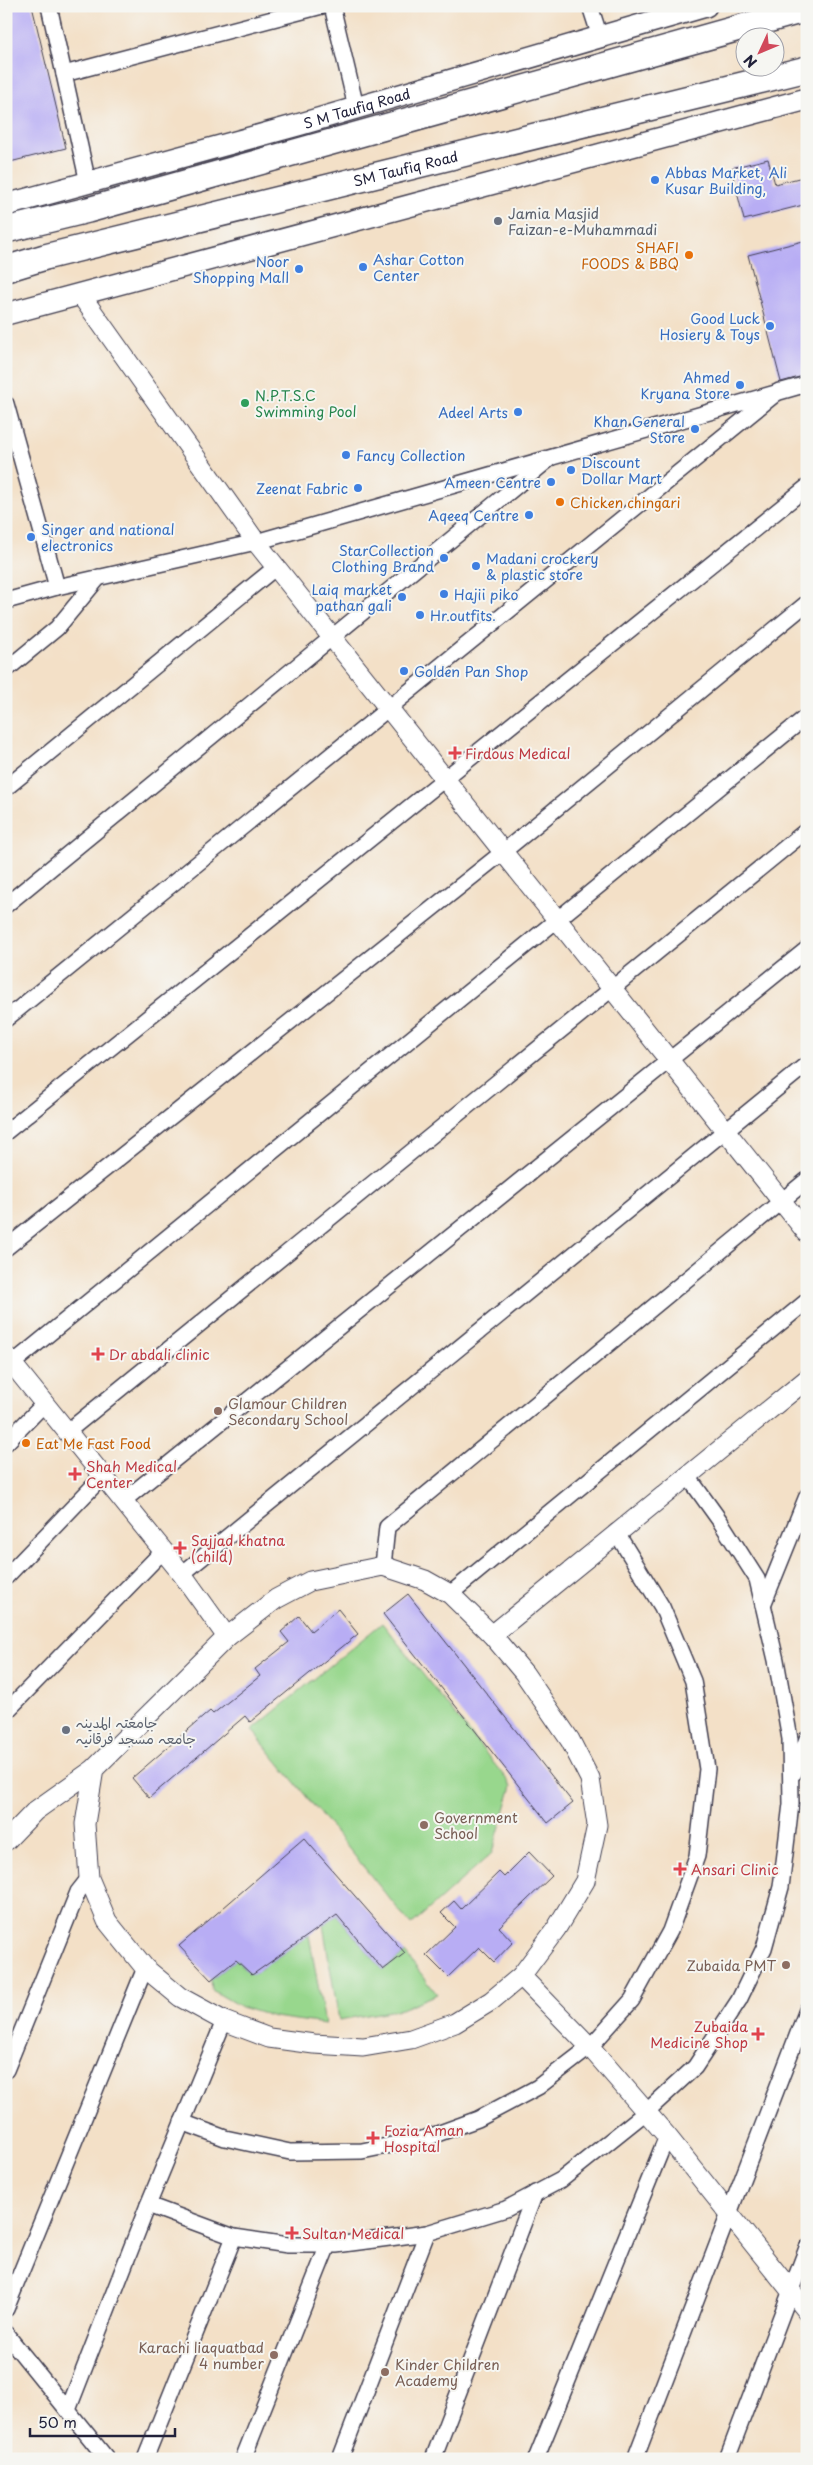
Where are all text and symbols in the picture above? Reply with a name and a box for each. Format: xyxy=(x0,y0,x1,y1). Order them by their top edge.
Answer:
north arrow xyxy=(736,28,786,78)
text: N xyxy=(739,50,762,73)
street label: S M Taufiq Road xyxy=(301,82,413,133)
street label: SM Taufiq Road xyxy=(351,145,460,191)
place label: Abbas Market, Ali Kusar Building, xyxy=(665,162,787,199)
marker: Abbas Market, Ali Kusar Building, xyxy=(649,174,661,186)
place label: Jamia Masjid Faizan-e-Muhammadi xyxy=(508,203,657,240)
marker: Jamia Masjid Faizan-e-Muhammadi xyxy=(492,215,504,227)
place label: SHAFI FOODS & BBQ xyxy=(581,237,679,274)
place label: Ashar Cotton Center xyxy=(373,249,464,286)
marker: SHAFI FOODS & BBQ xyxy=(683,249,695,261)
place label: Noor Shopping Mall xyxy=(193,251,289,288)
marker: Ashar Cotton Center xyxy=(357,261,369,273)
marker: Noor Shopping Mall xyxy=(293,263,305,275)
place label: Good Luck Hosiery & Toys xyxy=(660,308,760,345)
marker: Good Luck Hosiery & Toys xyxy=(764,320,776,332)
place label: Ahmed Kryana Store xyxy=(640,367,730,404)
marker: Ahmed Kryana Store xyxy=(734,379,746,391)
place label: N.P.T.S.C Swimming Pool xyxy=(255,385,356,422)
marker: N.P.T.S.C Swimming Pool xyxy=(239,397,251,409)
place label: Adeel Arts xyxy=(438,402,508,423)
marker: Adeel Arts xyxy=(512,406,524,418)
place label: Khan General Store xyxy=(593,411,685,448)
marker: Khan General Store xyxy=(689,423,701,435)
place label: Fancy Collection xyxy=(356,445,465,466)
marker: Fancy Collection xyxy=(340,449,352,461)
place label: Discount Dollar Mart xyxy=(581,452,662,489)
marker: Discount Dollar Mart xyxy=(565,464,577,476)
place label: Ameen Centre xyxy=(444,472,541,493)
marker: Ameen Centre xyxy=(545,476,557,488)
place label: Zeenat Fabric xyxy=(256,478,348,499)
marker: Zeenat Fabric xyxy=(352,482,364,494)
place label: Chicken chingari xyxy=(570,492,681,513)
marker: Chicken chingari xyxy=(554,496,566,508)
place label: Aqeeq Centre xyxy=(428,505,519,526)
marker: Aqeeq Centre xyxy=(523,509,535,521)
place label: Singer and national electronics xyxy=(41,519,175,556)
marker: Singer and national electronics xyxy=(25,531,37,543)
place label: StarCollection Clothing Brand xyxy=(331,540,434,577)
place label: Madani crockery & plastic store xyxy=(486,548,599,585)
marker: StarCollection Clothing Brand xyxy=(438,552,450,564)
marker: Madani crockery & plastic store xyxy=(470,560,482,572)
place label: Laiq market pathan gali xyxy=(312,579,392,616)
place label: Hajii piko xyxy=(454,584,519,605)
marker: Hajii piko xyxy=(438,588,450,600)
marker: Laiq market pathan gali xyxy=(396,591,408,603)
place label: Hr.outfits. xyxy=(430,605,496,626)
marker: Hr.outfits. xyxy=(414,609,426,621)
place label: Golden Pan Shop xyxy=(414,661,528,682)
marker: Golden Pan Shop xyxy=(398,665,410,677)
place label: Firdous Medical xyxy=(465,743,571,764)
marker: Firdous Medical xyxy=(449,747,461,759)
place label: Dr abdali clinic xyxy=(109,1344,210,1365)
marker: Dr abdali clinic xyxy=(91,1347,105,1361)
place label: Glamour Children Secondary School xyxy=(228,1393,348,1430)
marker: Glamour Children Secondary School xyxy=(212,1405,224,1417)
place label: Eat Me Fast Food xyxy=(36,1433,151,1454)
marker: Eat Me Fast Food xyxy=(20,1437,32,1449)
place label: Shah Medical Center xyxy=(86,1456,177,1493)
marker: Shah Medical Center xyxy=(68,1467,82,1481)
place label: Sajjad khatna (child) xyxy=(191,1530,285,1567)
marker: Sajjad khatna (child) xyxy=(173,1541,187,1555)
place label: جامعتہ المدینہ جامعہ مسجد فرقانیہ xyxy=(76,1712,196,1749)
marker: جامعتہ المدینہ جامعہ مسجد فرقانیہ xyxy=(60,1724,72,1736)
place label: Government School xyxy=(434,1807,518,1844)
marker: Government School xyxy=(418,1819,430,1831)
place label: Ansari Clinic xyxy=(691,1859,778,1880)
marker: Ansari Clinic xyxy=(673,1862,687,1876)
place label: Zubaida PMT xyxy=(686,1955,776,1976)
marker: Zubaida PMT xyxy=(780,1959,792,1971)
place label: Zubaida Medicine Shop xyxy=(650,2016,748,2053)
marker: Zubaida Medicine Shop xyxy=(752,2028,764,2040)
place label: Fozia Aman Hospital xyxy=(384,2120,464,2157)
marker: Fozia Aman Hospital xyxy=(366,2131,380,2145)
place label: Sultan Medical xyxy=(302,2223,404,2244)
marker: Sultan Medical xyxy=(286,2227,298,2239)
place label: Karachi liaquatbad 4 number xyxy=(138,2337,264,2374)
marker: Karachi liaquatbad 4 number xyxy=(268,2349,280,2361)
place label: Kinder Children Academy xyxy=(395,2354,500,2391)
marker: Kinder Children Academy xyxy=(379,2366,391,2378)
scale bar xyxy=(30,2405,175,2437)
text: 50 m xyxy=(38,2410,77,2433)

